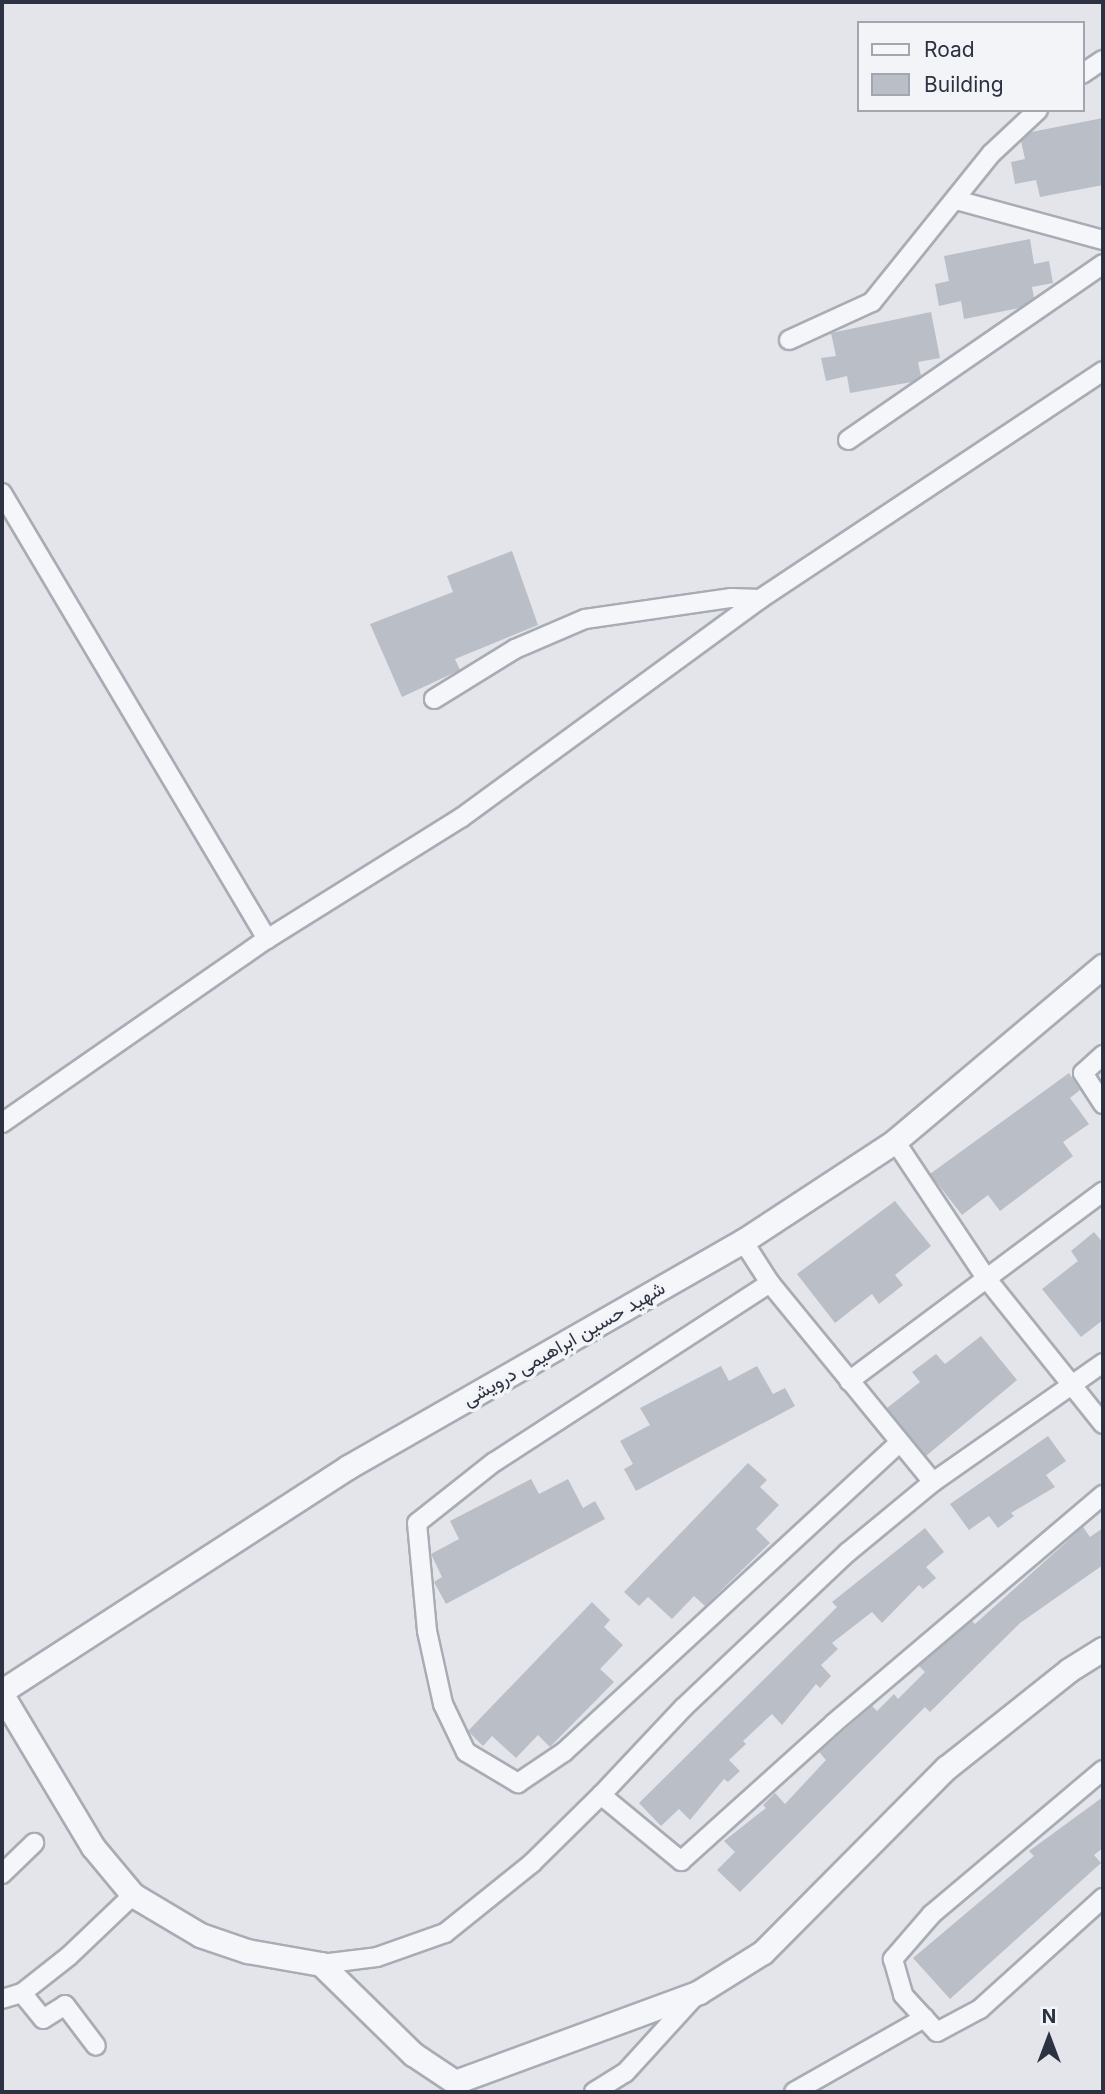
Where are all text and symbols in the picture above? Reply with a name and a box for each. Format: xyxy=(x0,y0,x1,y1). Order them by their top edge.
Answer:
legend xyxy=(856,21,1084,112)
text: Road xyxy=(924,37,975,62)
text: Building xyxy=(924,72,1004,97)
street label: شهید حسین ابراهیمی درویشی xyxy=(459,1277,669,1411)
north arrow xyxy=(1014,2003,1084,2073)
text: N xyxy=(1042,2005,1056,2028)

